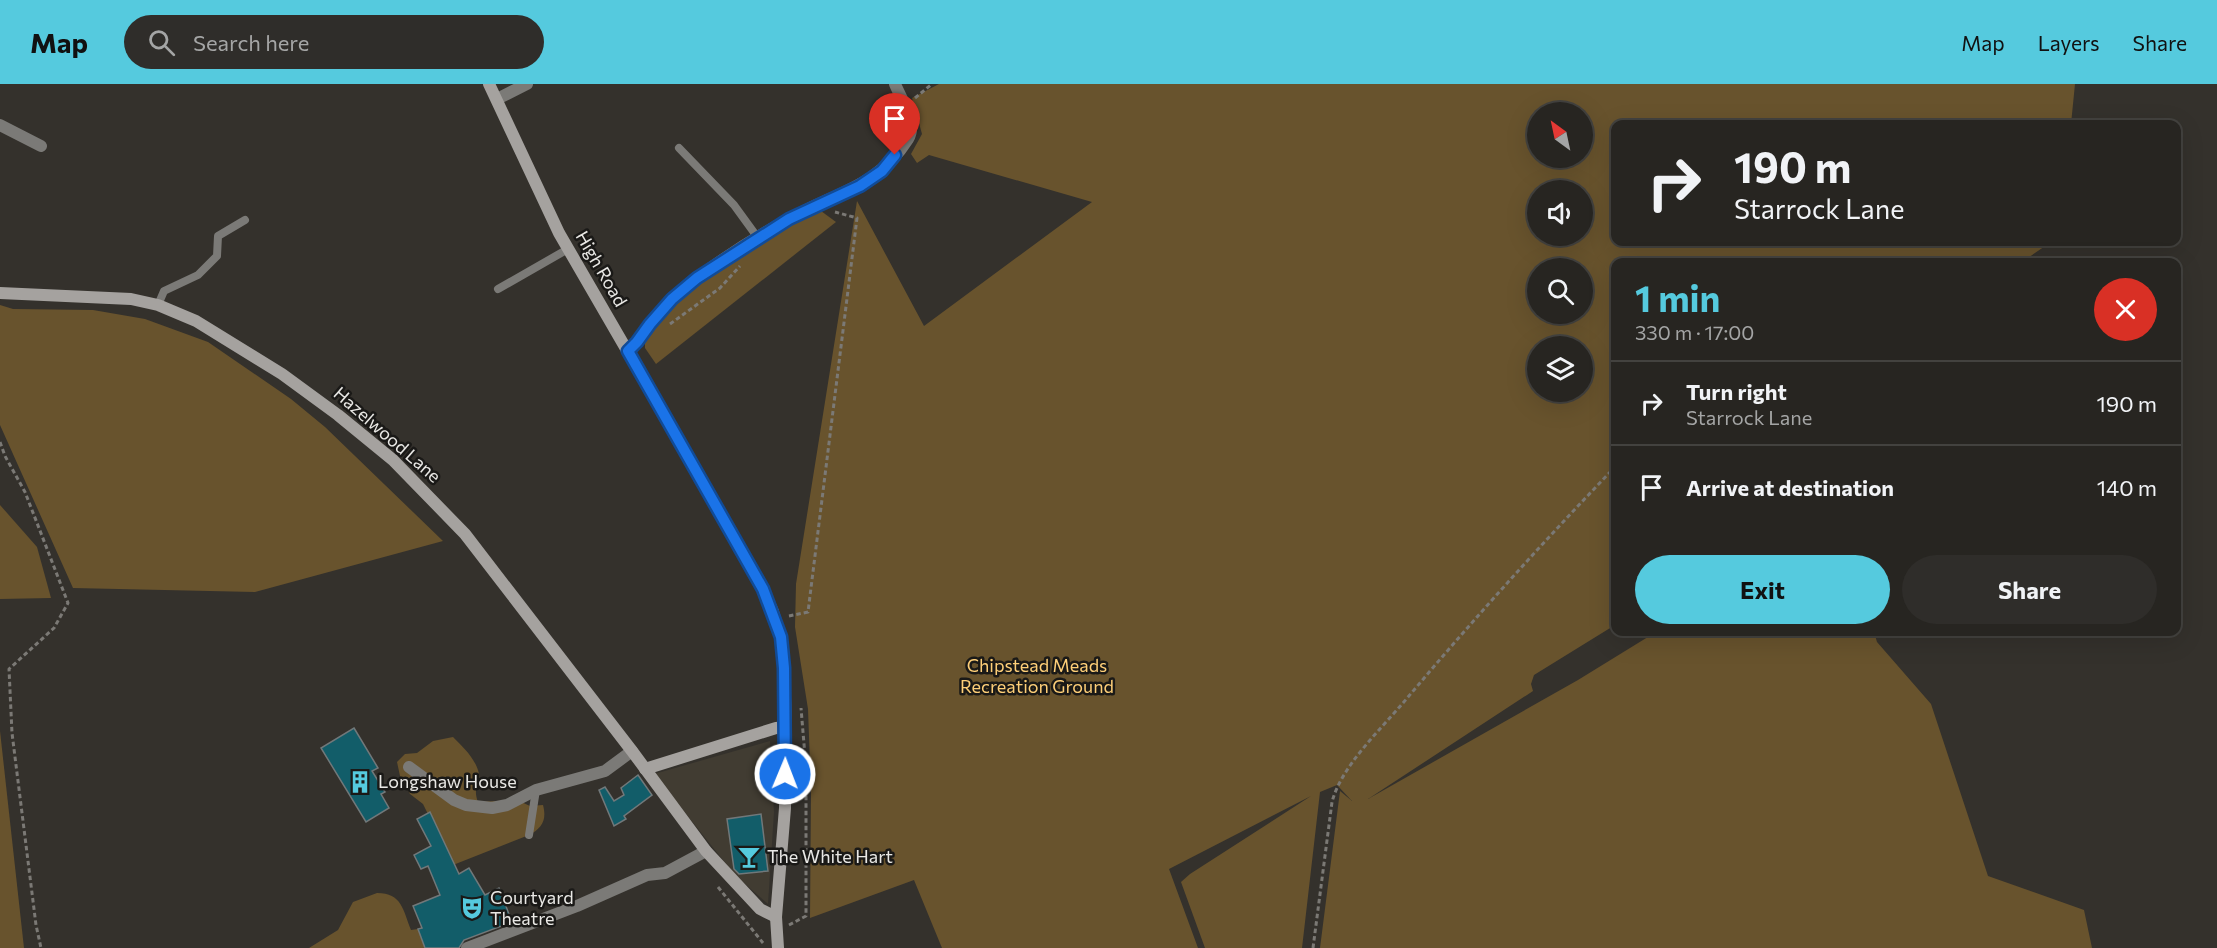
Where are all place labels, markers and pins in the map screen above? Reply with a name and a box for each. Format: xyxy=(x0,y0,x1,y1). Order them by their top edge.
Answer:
pin xyxy=(869,93,920,155)
building icon: Longshaw House xyxy=(347,769,373,795)
place label: Longshaw House xyxy=(378,770,517,792)
bar icon: The White Hart xyxy=(736,844,762,870)
place label: The White Hart xyxy=(767,845,893,867)
place label: Courtyard Theatre xyxy=(490,886,574,929)
theatre icon: Courtyard Theatre xyxy=(459,895,485,921)

